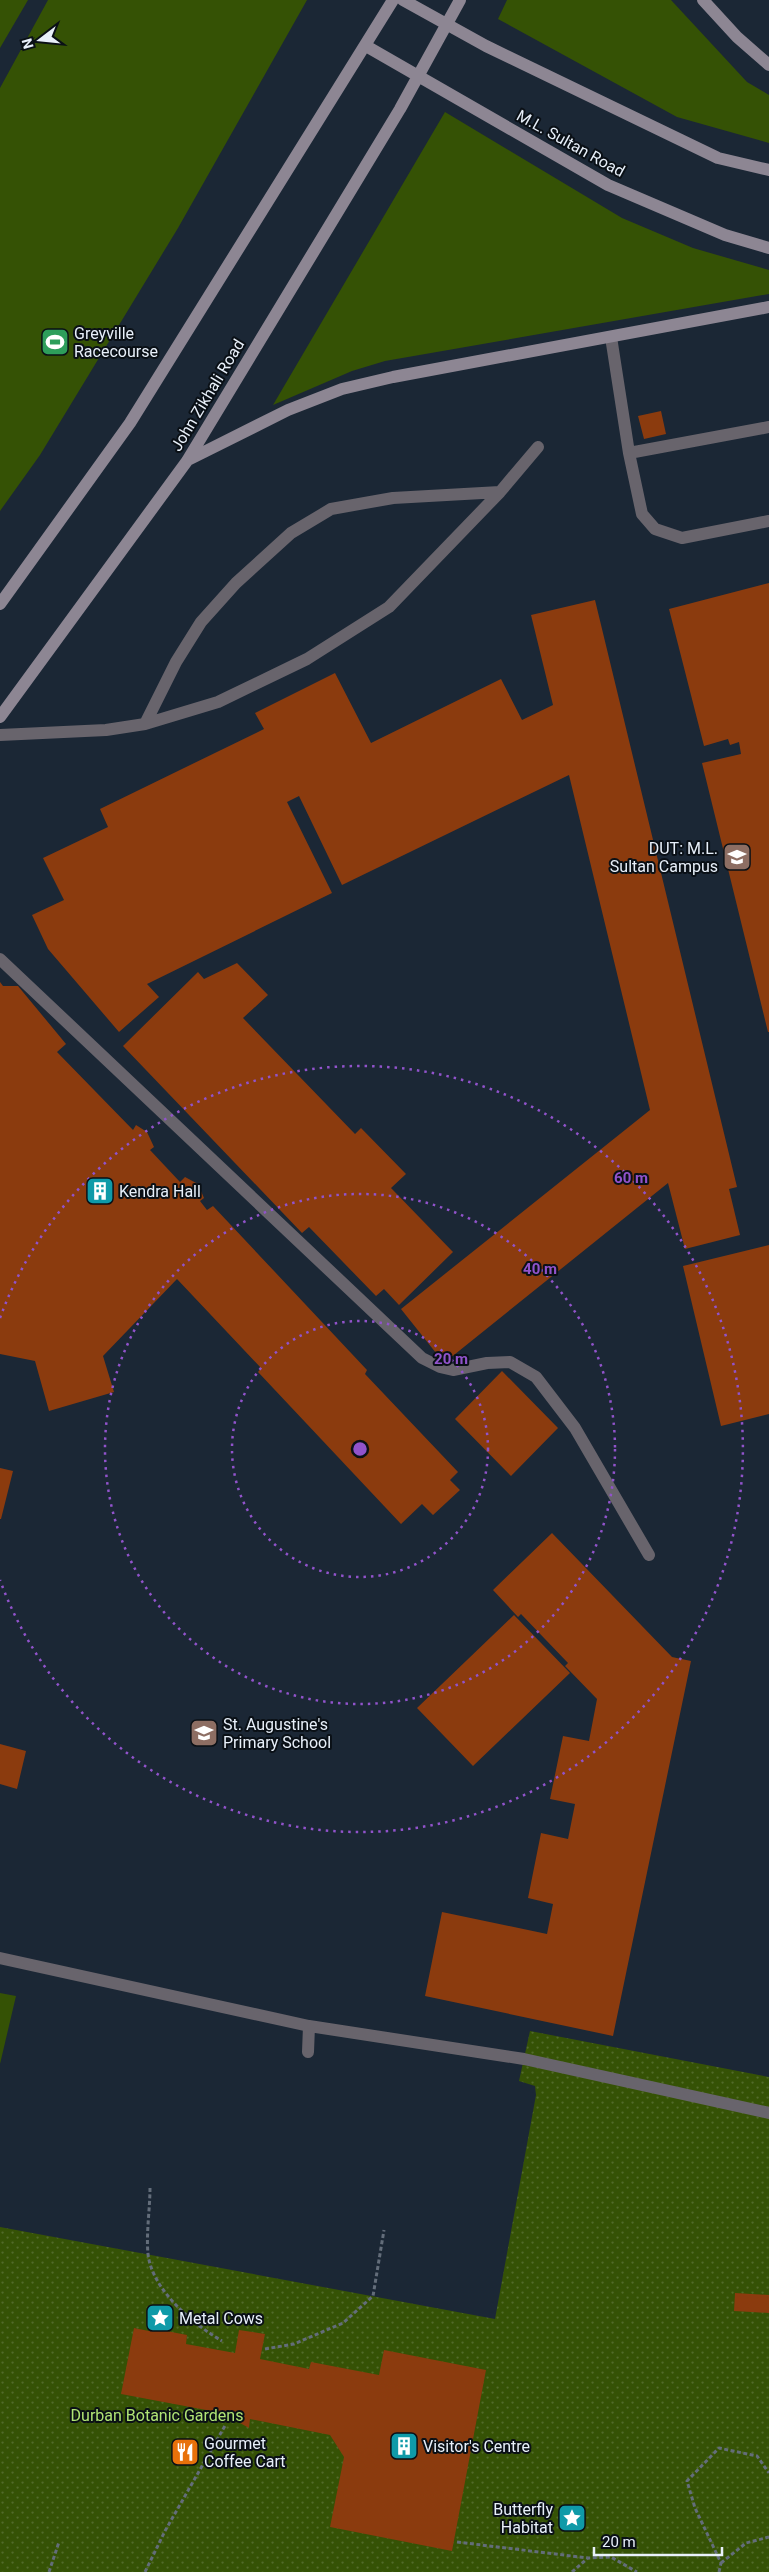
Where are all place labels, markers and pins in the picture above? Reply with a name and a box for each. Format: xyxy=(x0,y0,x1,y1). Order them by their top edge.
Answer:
place label: Greyville Racecourse xyxy=(74,324,158,361)
sports icon: Greyville Racecourse xyxy=(40,327,70,357)
place label: DUT: M.L. Sultan Campus xyxy=(610,839,718,876)
school or university icon: DUT: M.L. Sultan Campus xyxy=(722,842,752,872)
building icon: Kendra Hall xyxy=(85,1176,115,1206)
place label: Kendra Hall xyxy=(119,1182,201,1201)
centre of rings xyxy=(351,1440,369,1458)
place label: St. Augustine's Primary School xyxy=(223,1715,331,1752)
school or university icon: St. Augustine's Primary School xyxy=(189,1718,219,1748)
place icon: Metal Cows xyxy=(145,2303,175,2333)
place label: Metal Cows xyxy=(179,2309,263,2328)
building icon: Visitor's Centre xyxy=(389,2431,419,2461)
place label: Gourmet Coffee Cart xyxy=(204,2434,286,2471)
restaurant icon: Gourmet Coffee Cart xyxy=(170,2437,200,2467)
place label: Visitor's Centre xyxy=(423,2437,530,2456)
place label: Butterfly Habitat xyxy=(493,2500,553,2537)
place icon: Butterfly Habitat xyxy=(557,2503,587,2533)

